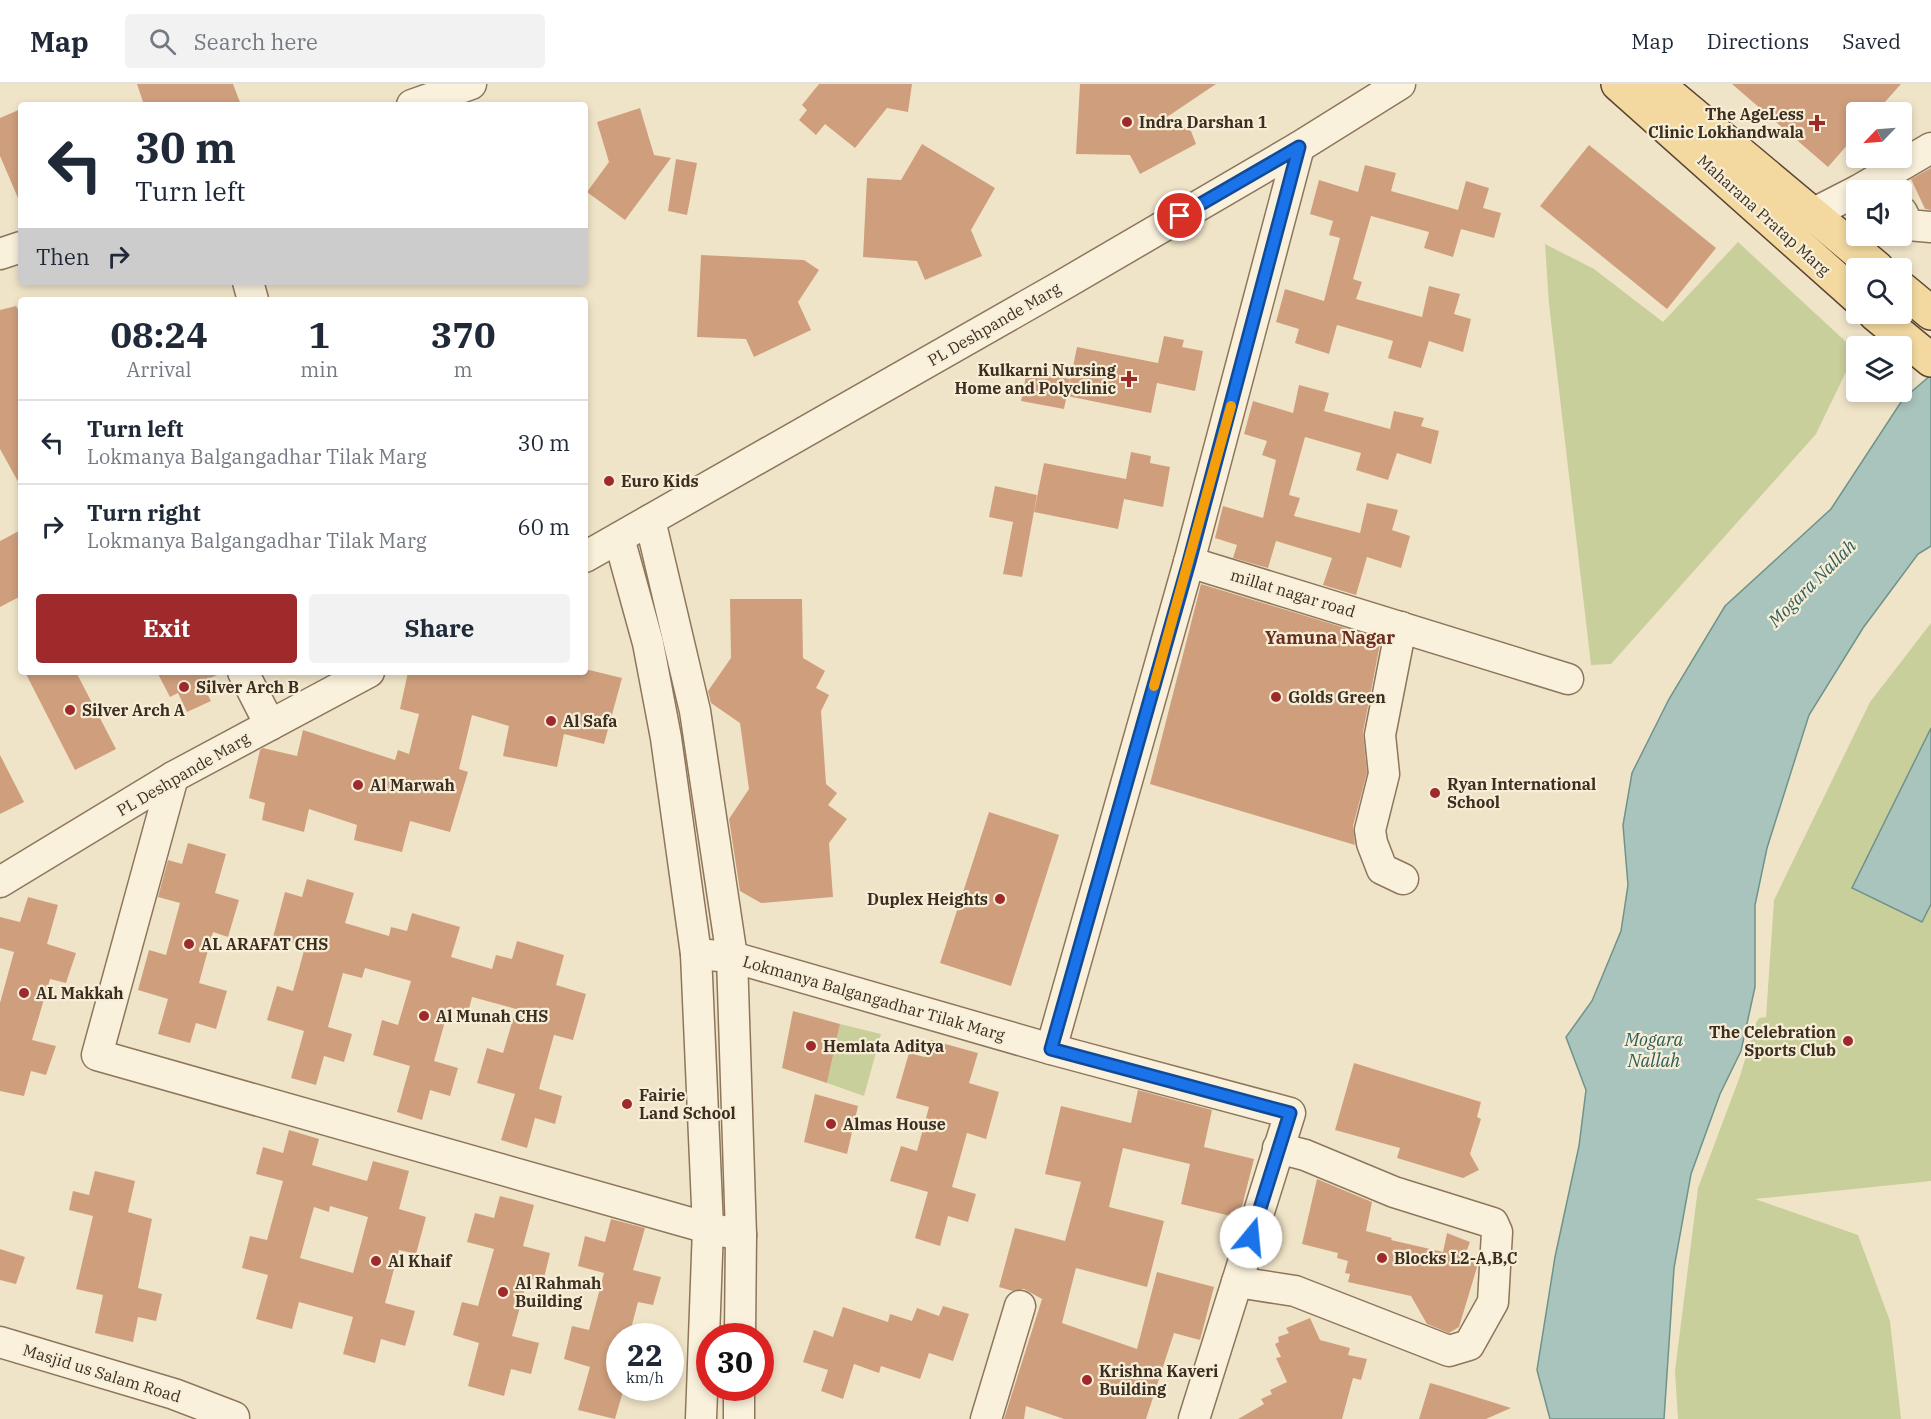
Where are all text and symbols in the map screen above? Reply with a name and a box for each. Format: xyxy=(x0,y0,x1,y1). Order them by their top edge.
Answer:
search box xyxy=(125,14,545,68)
text: Map xyxy=(30,23,89,60)
icon: search xyxy=(146,25,179,58)
text: Search here xyxy=(194,27,318,56)
text: Map xyxy=(1631,27,1674,55)
text: Directions xyxy=(1707,27,1809,55)
text: Saved xyxy=(1842,27,1901,55)
north arrow xyxy=(1846,102,1912,168)
map controls xyxy=(1846,102,1912,402)
place label: The AgeLess Clinic Lokhandwala xyxy=(1648,104,1804,142)
place label: Indra Darshan 1 xyxy=(1139,112,1267,132)
marker: The AgeLess Clinic Lokhandwala xyxy=(1808,114,1826,132)
marker: Indra Darshan 1 xyxy=(1120,115,1134,129)
text: 30 m xyxy=(135,120,236,175)
icon: left xyxy=(36,126,114,204)
street label: Maharana Pratap Marg xyxy=(1693,150,1835,280)
text: Turn left xyxy=(135,173,246,208)
button: sound xyxy=(1846,180,1912,246)
pin xyxy=(1154,190,1205,241)
icon: arrive xyxy=(1163,199,1196,232)
icon: right xyxy=(102,240,135,273)
text: Then xyxy=(36,242,90,271)
button: search xyxy=(1846,258,1912,324)
street label: PL Deshpande Marg xyxy=(924,278,1064,370)
text: 08:24 xyxy=(110,311,208,358)
text: 1 xyxy=(308,311,330,358)
text: 370 xyxy=(431,311,496,358)
button: layers xyxy=(1846,336,1912,402)
text: Arrival xyxy=(127,356,192,383)
text: min xyxy=(300,356,338,383)
text: m xyxy=(454,356,473,383)
place label: Kulkarni Nursing Home and Polyclinic xyxy=(954,360,1117,398)
marker: Kulkarni Nursing Home and Polyclinic xyxy=(1120,370,1138,388)
text: Turn left xyxy=(87,414,183,443)
icon: left xyxy=(36,426,69,459)
text: 30 m xyxy=(518,428,570,457)
text: Lokmanya Balgangadhar Tilak Marg xyxy=(87,443,427,470)
place label: Euro Kids xyxy=(621,471,699,491)
marker: Euro Kids xyxy=(602,474,616,488)
text: Turn right xyxy=(87,498,201,527)
icon: right xyxy=(36,510,69,543)
text: 60 m xyxy=(518,512,570,541)
text: Lokmanya Balgangadhar Tilak Marg xyxy=(87,527,427,554)
water label: Mogara Nallah xyxy=(1763,534,1861,632)
street label: millat nagar road xyxy=(1228,564,1358,622)
button: Exit xyxy=(36,594,297,663)
button: Share xyxy=(309,594,570,663)
district label: Yamuna Nagar xyxy=(1265,626,1395,649)
place label: Silver Arch B xyxy=(196,677,299,697)
marker: Silver Arch B xyxy=(177,680,191,694)
place label: Golds Green xyxy=(1288,687,1386,707)
marker: Golds Green xyxy=(1269,690,1283,704)
place label: Silver Arch A xyxy=(82,700,185,720)
marker: Silver Arch A xyxy=(63,703,77,717)
place label: Al Safa xyxy=(563,711,617,731)
marker: Al Safa xyxy=(544,714,558,728)
street label: PL Deshpande Marg xyxy=(113,728,253,820)
place label: Ryan International School xyxy=(1447,774,1596,812)
place label: Al Marwah xyxy=(370,775,455,795)
marker: Al Marwah xyxy=(351,778,365,792)
marker: Ryan International School xyxy=(1428,786,1442,800)
place label: Duplex Heights xyxy=(867,889,988,909)
marker: Duplex Heights xyxy=(993,892,1007,906)
place label: AL ARAFAT CHS xyxy=(201,934,328,954)
marker: AL ARAFAT CHS xyxy=(182,937,196,951)
street label: Lokmanya Balgangadhar Tilak Marg xyxy=(741,951,1008,1045)
place label: AL Makkah xyxy=(36,983,124,1003)
marker: AL Makkah xyxy=(17,986,31,1000)
place label: Al Munah CHS xyxy=(436,1006,548,1026)
marker: Al Munah CHS xyxy=(417,1009,431,1023)
place label: The Celebration Sports Club xyxy=(1709,1022,1836,1060)
water label: Mogara Nallah xyxy=(1624,1028,1684,1072)
marker: The Celebration Sports Club xyxy=(1841,1034,1855,1048)
place label: Hemlata Aditya xyxy=(823,1036,944,1056)
marker: Hemlata Aditya xyxy=(804,1039,818,1053)
place label: Fairie Land School xyxy=(639,1085,736,1123)
marker: Fairie Land School xyxy=(620,1097,634,1111)
place label: Almas House xyxy=(843,1114,946,1134)
marker: Almas House xyxy=(824,1117,838,1131)
position arrow xyxy=(1219,1205,1283,1269)
place label: Blocks L2-A,B,C xyxy=(1394,1248,1517,1268)
place label: Al Khaif xyxy=(388,1251,453,1271)
marker: Blocks L2-A,B,C xyxy=(1375,1251,1389,1265)
marker: Al Khaif xyxy=(369,1254,383,1268)
place label: Al Rahmah Building xyxy=(515,1273,602,1311)
marker: Al Rahmah Building xyxy=(496,1285,510,1299)
speed limit sign: 30 xyxy=(696,1323,774,1401)
text: 22 xyxy=(627,1335,663,1374)
street label: Masjid us Salam Road xyxy=(21,1339,184,1407)
place label: Krishna Kaveri Building xyxy=(1099,1361,1218,1399)
text: km/h xyxy=(626,1368,664,1387)
marker: Krishna Kaveri Building xyxy=(1080,1373,1094,1387)

